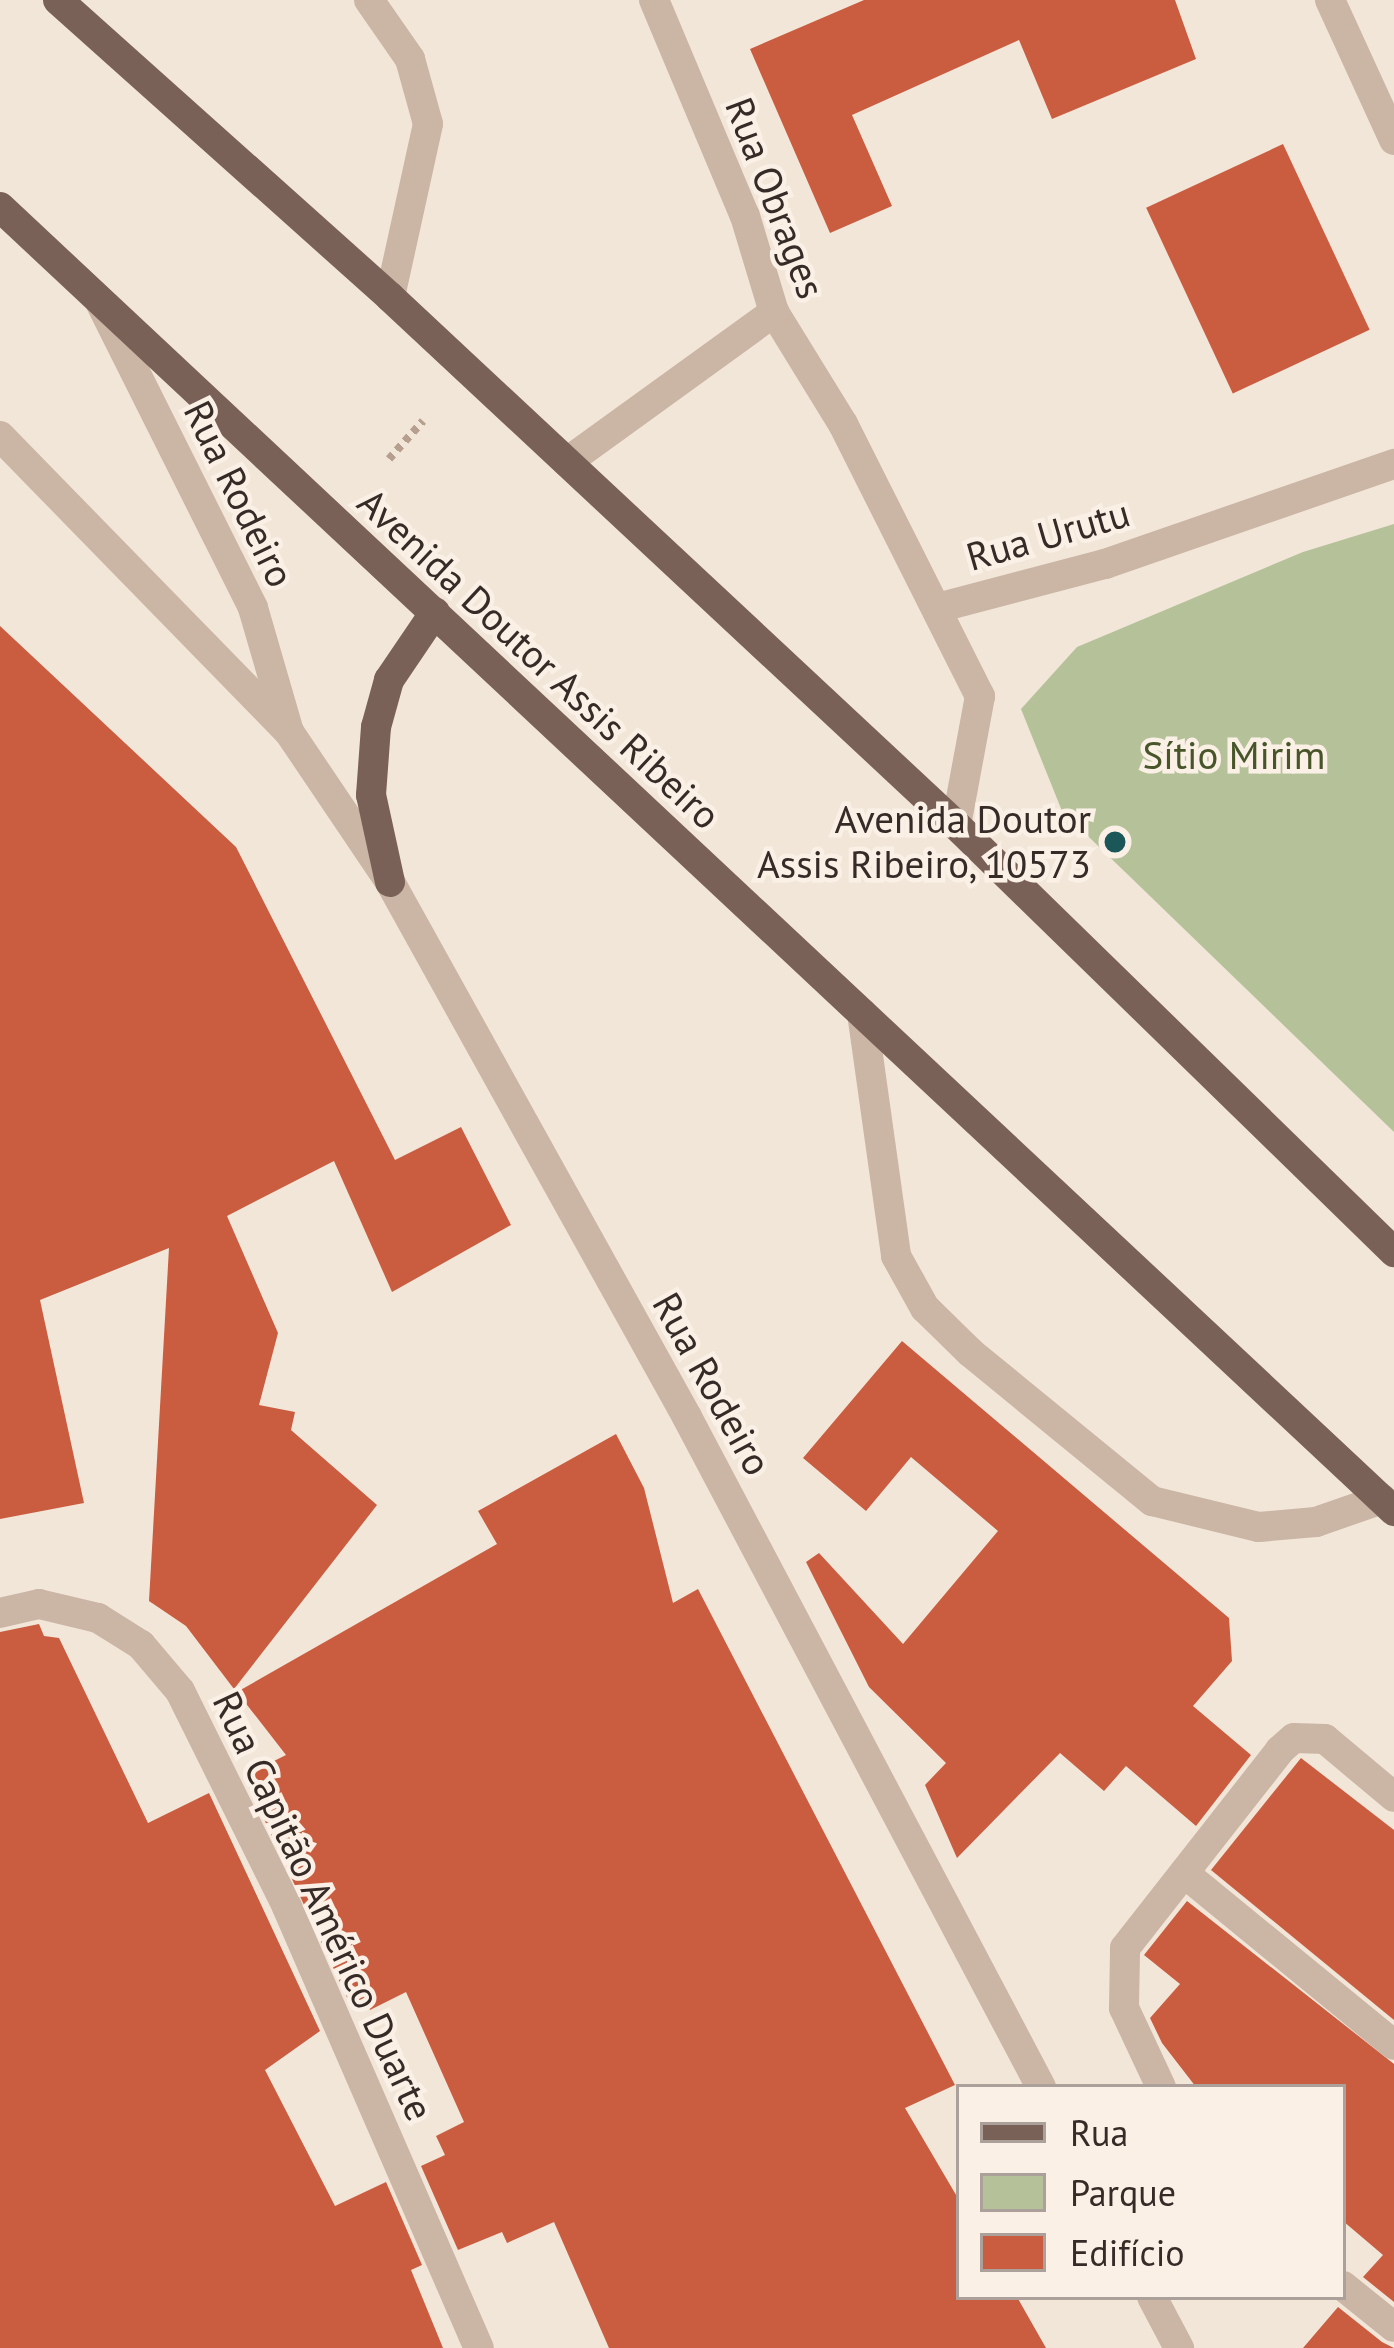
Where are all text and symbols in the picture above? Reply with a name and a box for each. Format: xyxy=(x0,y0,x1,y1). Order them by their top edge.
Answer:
street label: Rua Obrages xyxy=(715,91,835,305)
street label: Rua Rodeiro xyxy=(174,393,304,595)
street label: Avenida Doutor Assis Ribeiro xyxy=(348,479,730,839)
street label: Rua Urutu xyxy=(961,489,1135,581)
park label: Sítio Mirim xyxy=(1143,732,1325,778)
place label: Avenida Doutor Assis Ribeiro, 10573 xyxy=(754,797,1091,888)
marker: Avenida Doutor Assis Ribeiro, 10573 xyxy=(1102,829,1128,855)
street label: Rua Rodeiro xyxy=(643,1285,781,1483)
street label: Rua Capitão Américo Duarte xyxy=(203,1684,443,2128)
legend xyxy=(956,2084,1346,2300)
text: Rua xyxy=(1070,2109,1128,2156)
text: Parque xyxy=(1070,2169,1176,2216)
text: Edifício xyxy=(1070,2229,1185,2276)

